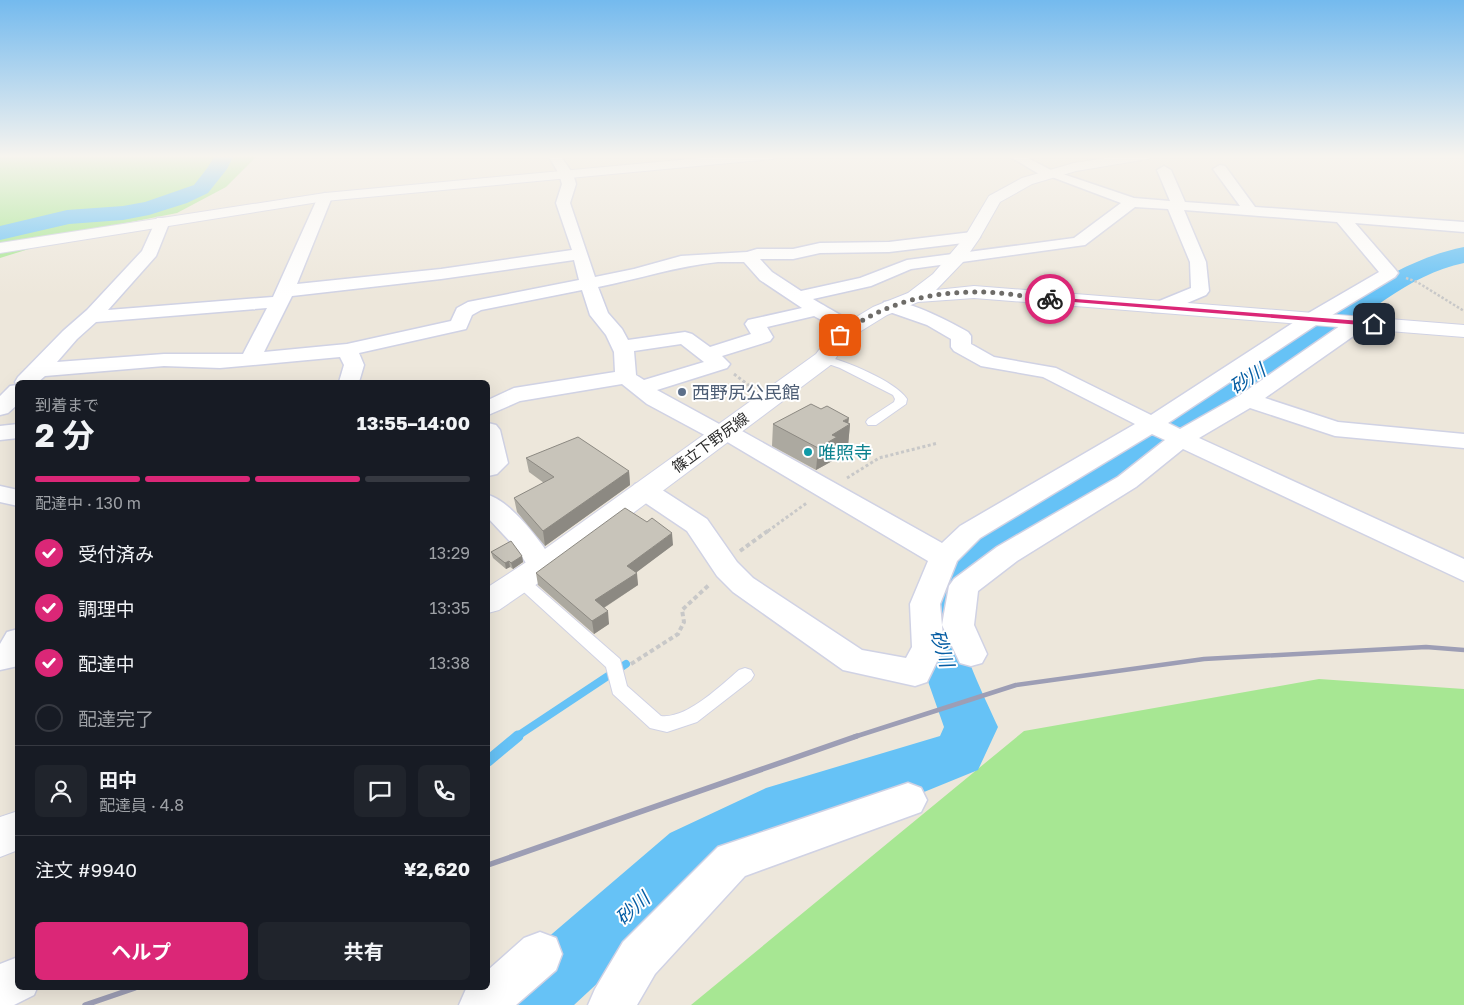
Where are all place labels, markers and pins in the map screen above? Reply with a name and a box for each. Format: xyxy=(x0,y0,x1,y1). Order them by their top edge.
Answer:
pin xyxy=(1353,303,1395,345)
pin xyxy=(819,314,861,356)
place label: 西野尻公民館 xyxy=(692,381,800,403)
marker: 西野尻公民館 xyxy=(676,386,688,398)
place label: 唯照寺 xyxy=(818,441,872,463)
marker: 唯照寺 xyxy=(802,446,814,458)

